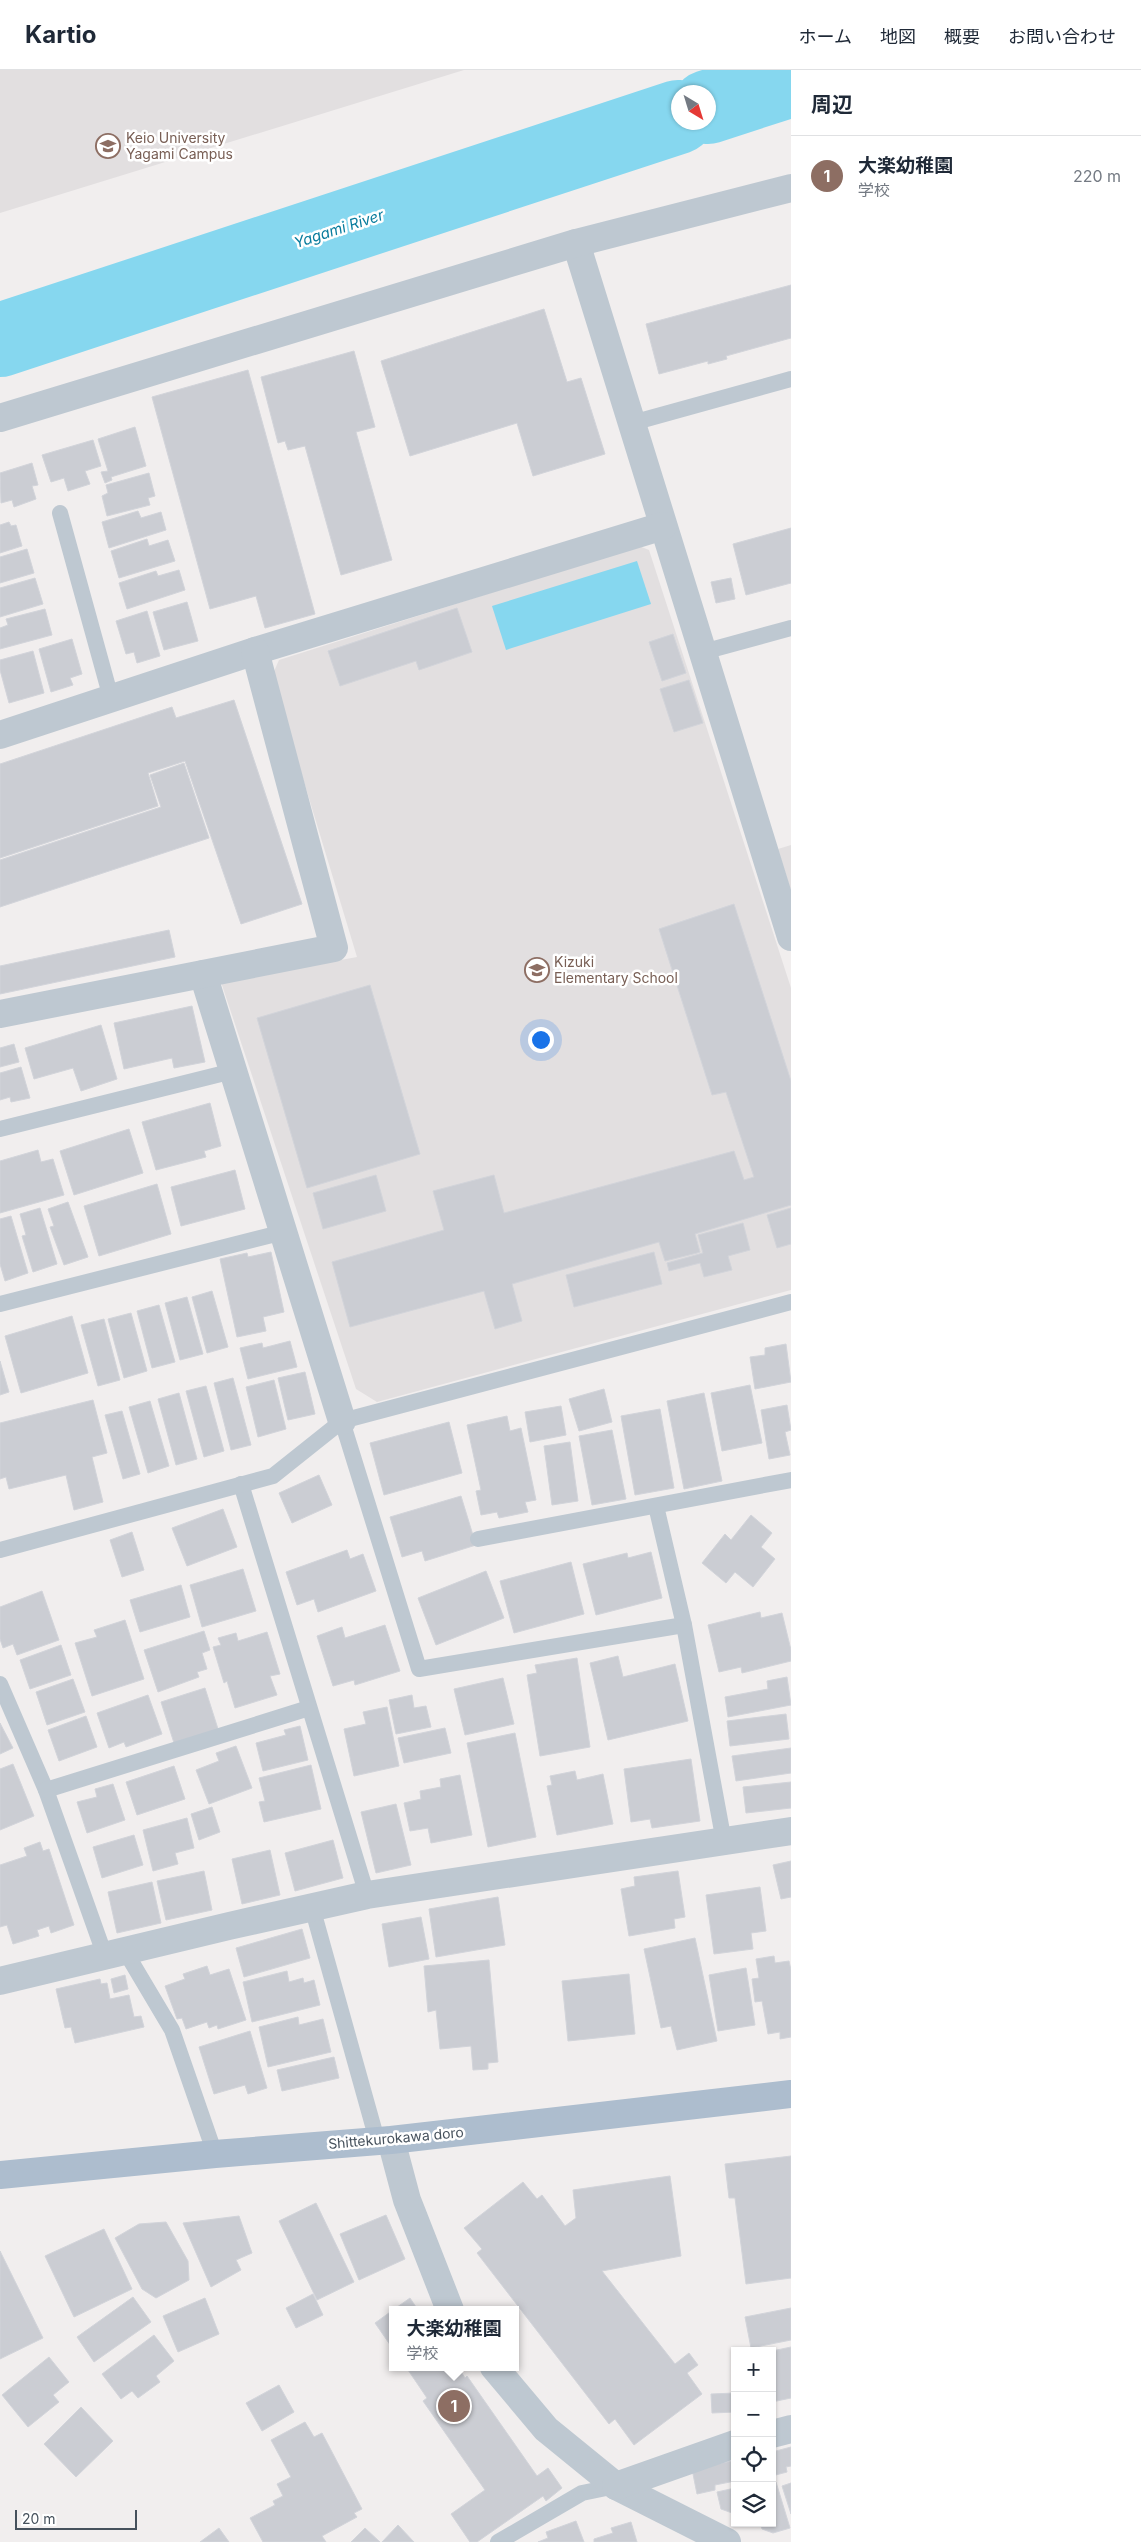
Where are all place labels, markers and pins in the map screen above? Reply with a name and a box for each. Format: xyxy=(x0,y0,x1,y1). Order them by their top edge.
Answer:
place label: Keio University Yagami Campus xyxy=(126,129,233,162)
school or university icon: Keio University Yagami Campus xyxy=(95,133,121,159)
place label: Kizuki Elementary School xyxy=(554,953,678,986)
school or university icon: Kizuki Elementary School xyxy=(524,957,550,983)
pin: 1 xyxy=(438,2387,470,2425)

